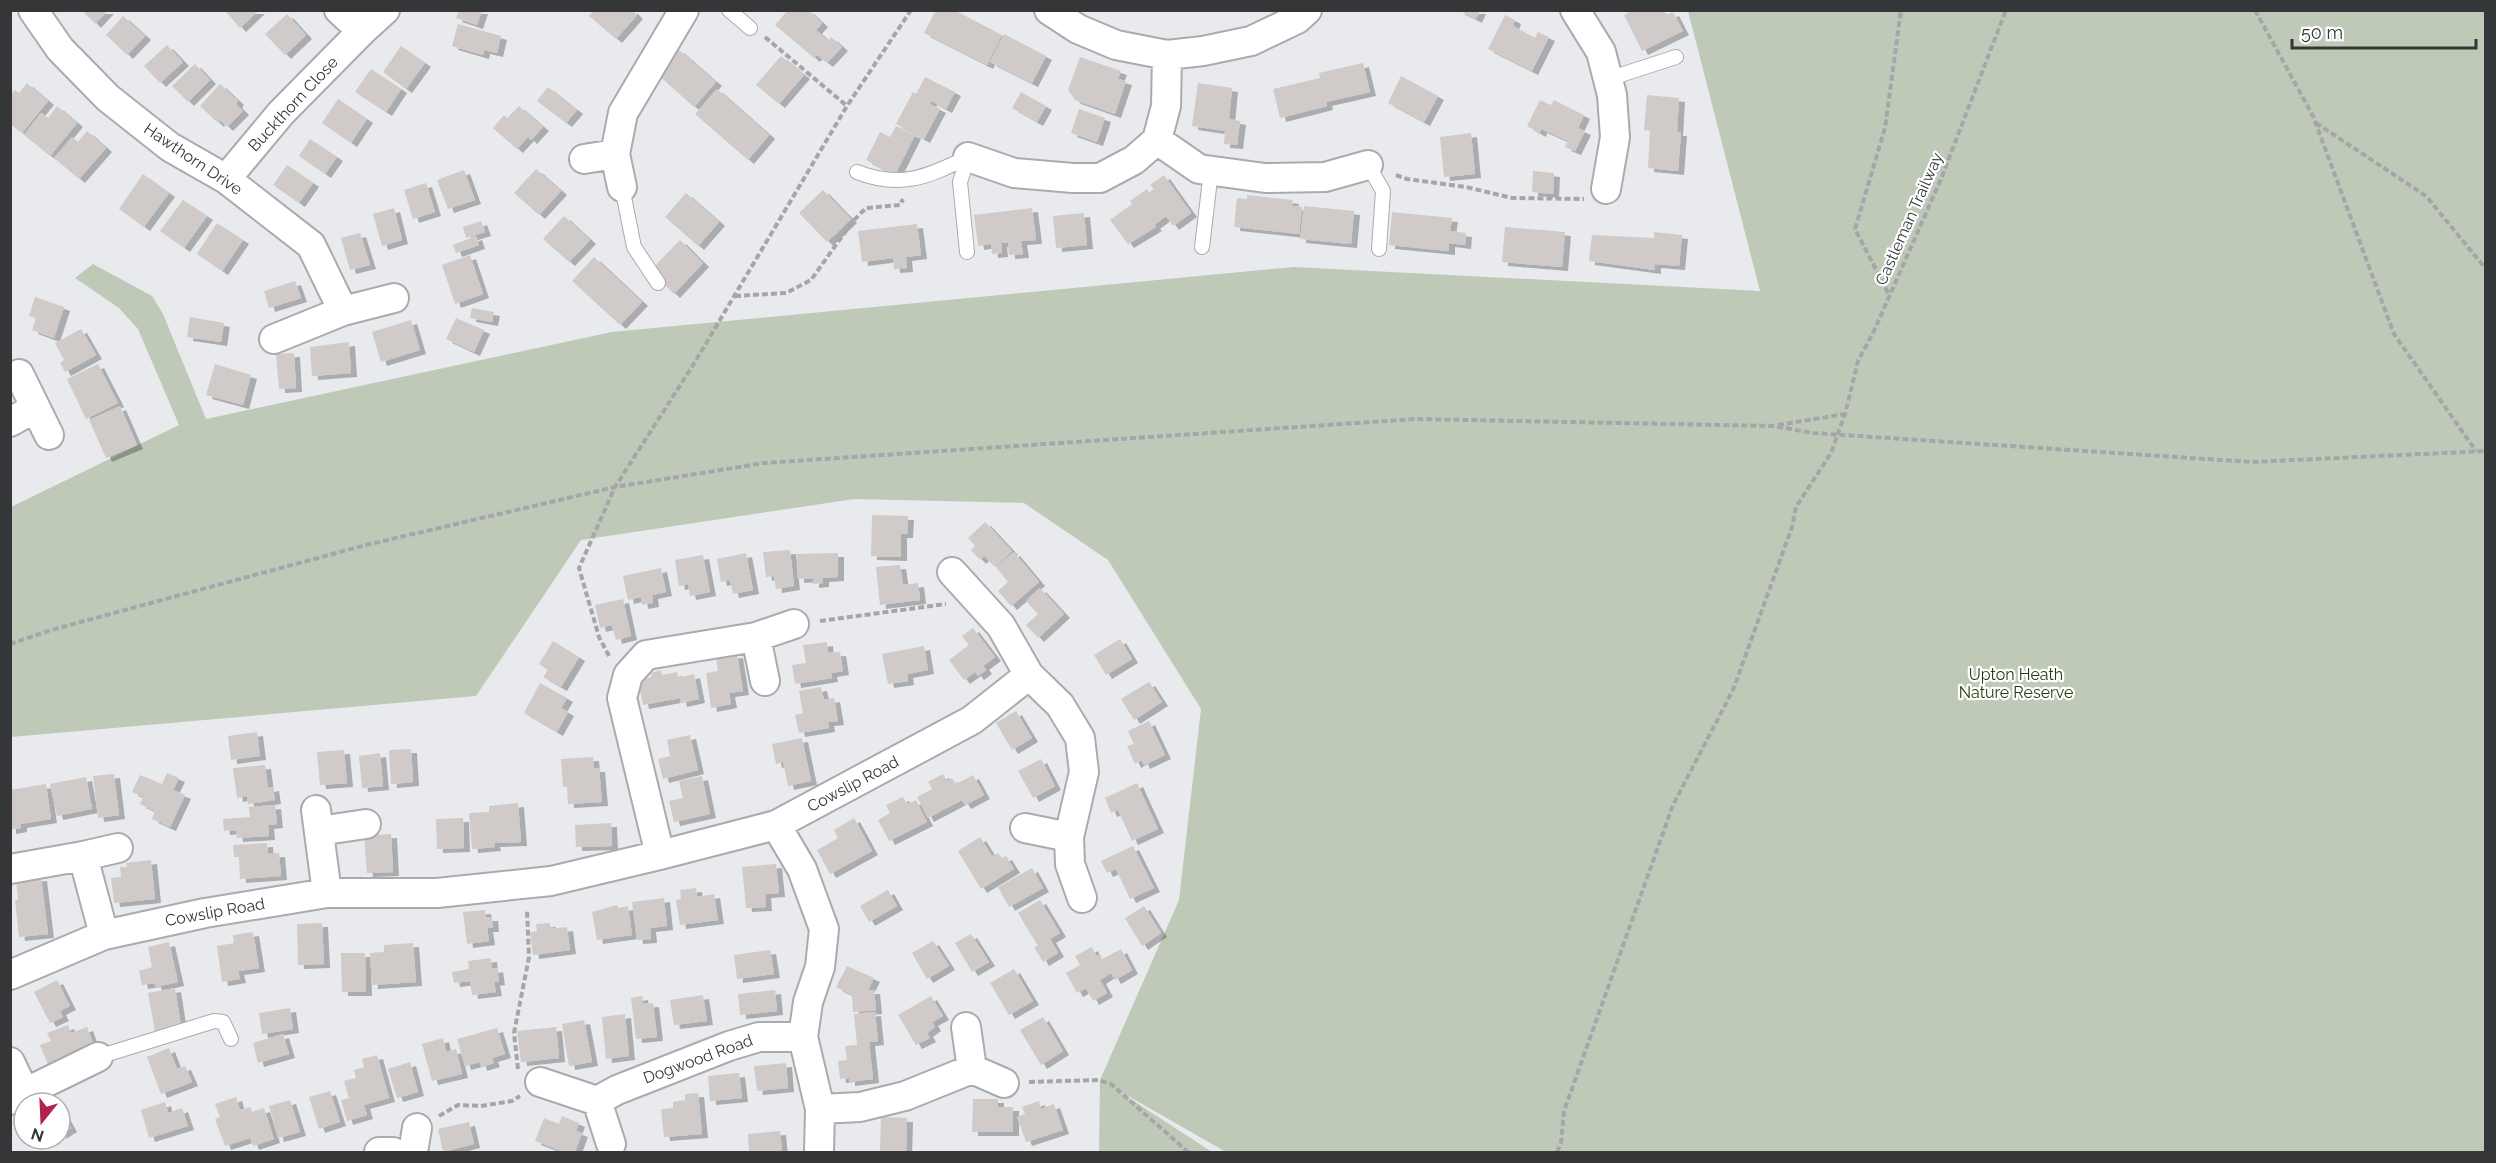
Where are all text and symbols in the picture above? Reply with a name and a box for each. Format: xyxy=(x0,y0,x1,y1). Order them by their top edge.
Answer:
scale bar xyxy=(2292,12,2476,50)
text: 50 m xyxy=(2301,22,2343,43)
street label: Buckthorn Close xyxy=(244,53,342,155)
street label: Hawthorn Drive xyxy=(140,119,246,199)
street label: Castleman Trailway xyxy=(1871,150,1947,288)
park label: Upton Heath Nature Reserve xyxy=(1959,665,2073,702)
street label: Cowslip Road xyxy=(804,752,902,816)
street label: Cowslip Road xyxy=(164,894,266,930)
street label: Dogwood Road xyxy=(641,1030,755,1088)
north arrow xyxy=(12,1091,72,1151)
text: N xyxy=(29,1124,46,1146)

